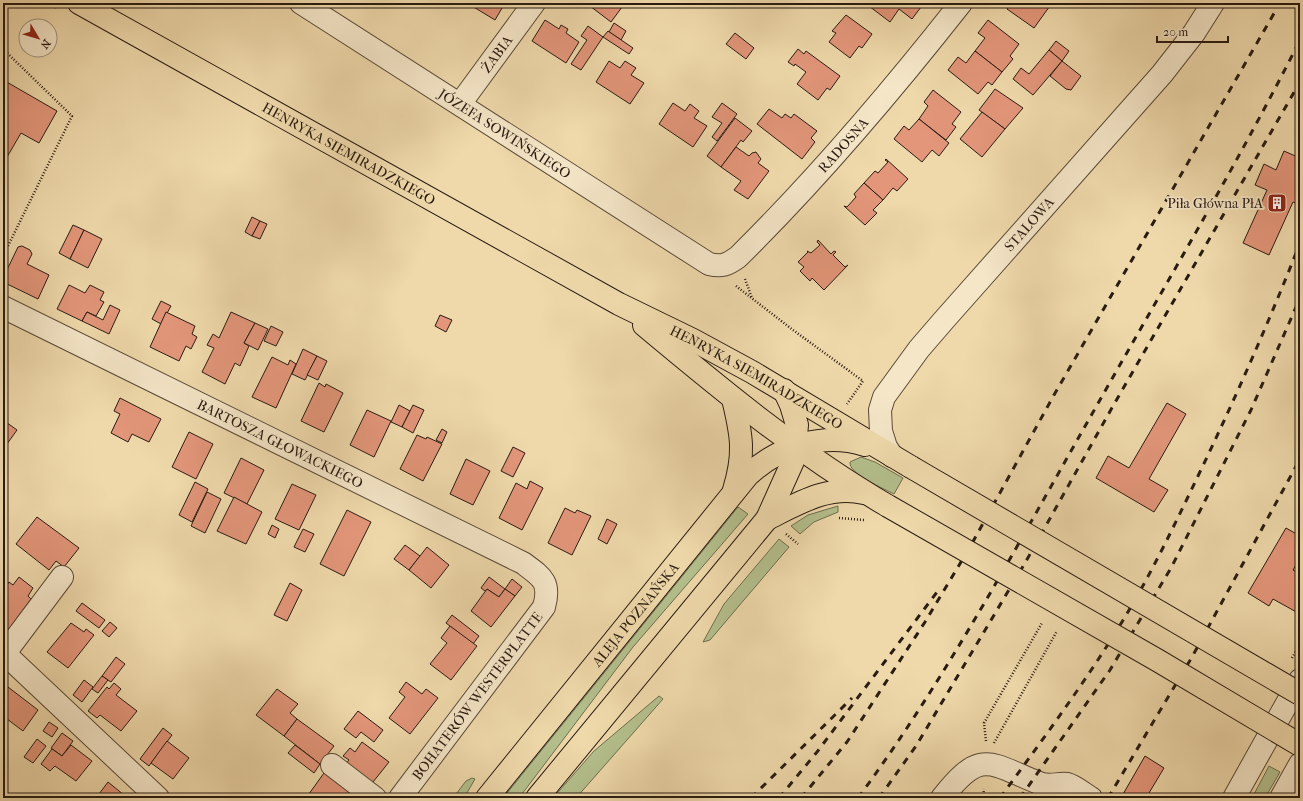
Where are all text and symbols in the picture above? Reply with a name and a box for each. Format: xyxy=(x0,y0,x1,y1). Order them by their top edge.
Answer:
north arrow xyxy=(18,18,58,58)
scale bar xyxy=(1157,18,1228,44)
text: 20 m xyxy=(1163,25,1188,39)
street label: ŻABIA xyxy=(478,32,517,76)
text: N xyxy=(37,37,53,52)
street label: JÓZEFA SOWIŃSKIEGO xyxy=(434,85,574,182)
street label: HENRYKA SIEMIRADZKIEGO xyxy=(259,99,438,209)
street label: RADOSNA xyxy=(815,114,873,177)
building icon: Piła Główna PłA xyxy=(1266,192,1288,214)
street label: STALOWA xyxy=(1001,193,1058,255)
place label: Piła Główna PłA xyxy=(1167,195,1264,212)
street label: HENRYKA SIEMIRADZKIEGO xyxy=(667,322,846,433)
street label: BARTOSZA GŁOWACKIEGO xyxy=(194,396,366,492)
street label: ALEJA POZNAŃSKA xyxy=(588,559,683,671)
street label: BOHATERÓW WESTERPLATTE xyxy=(408,608,546,784)

